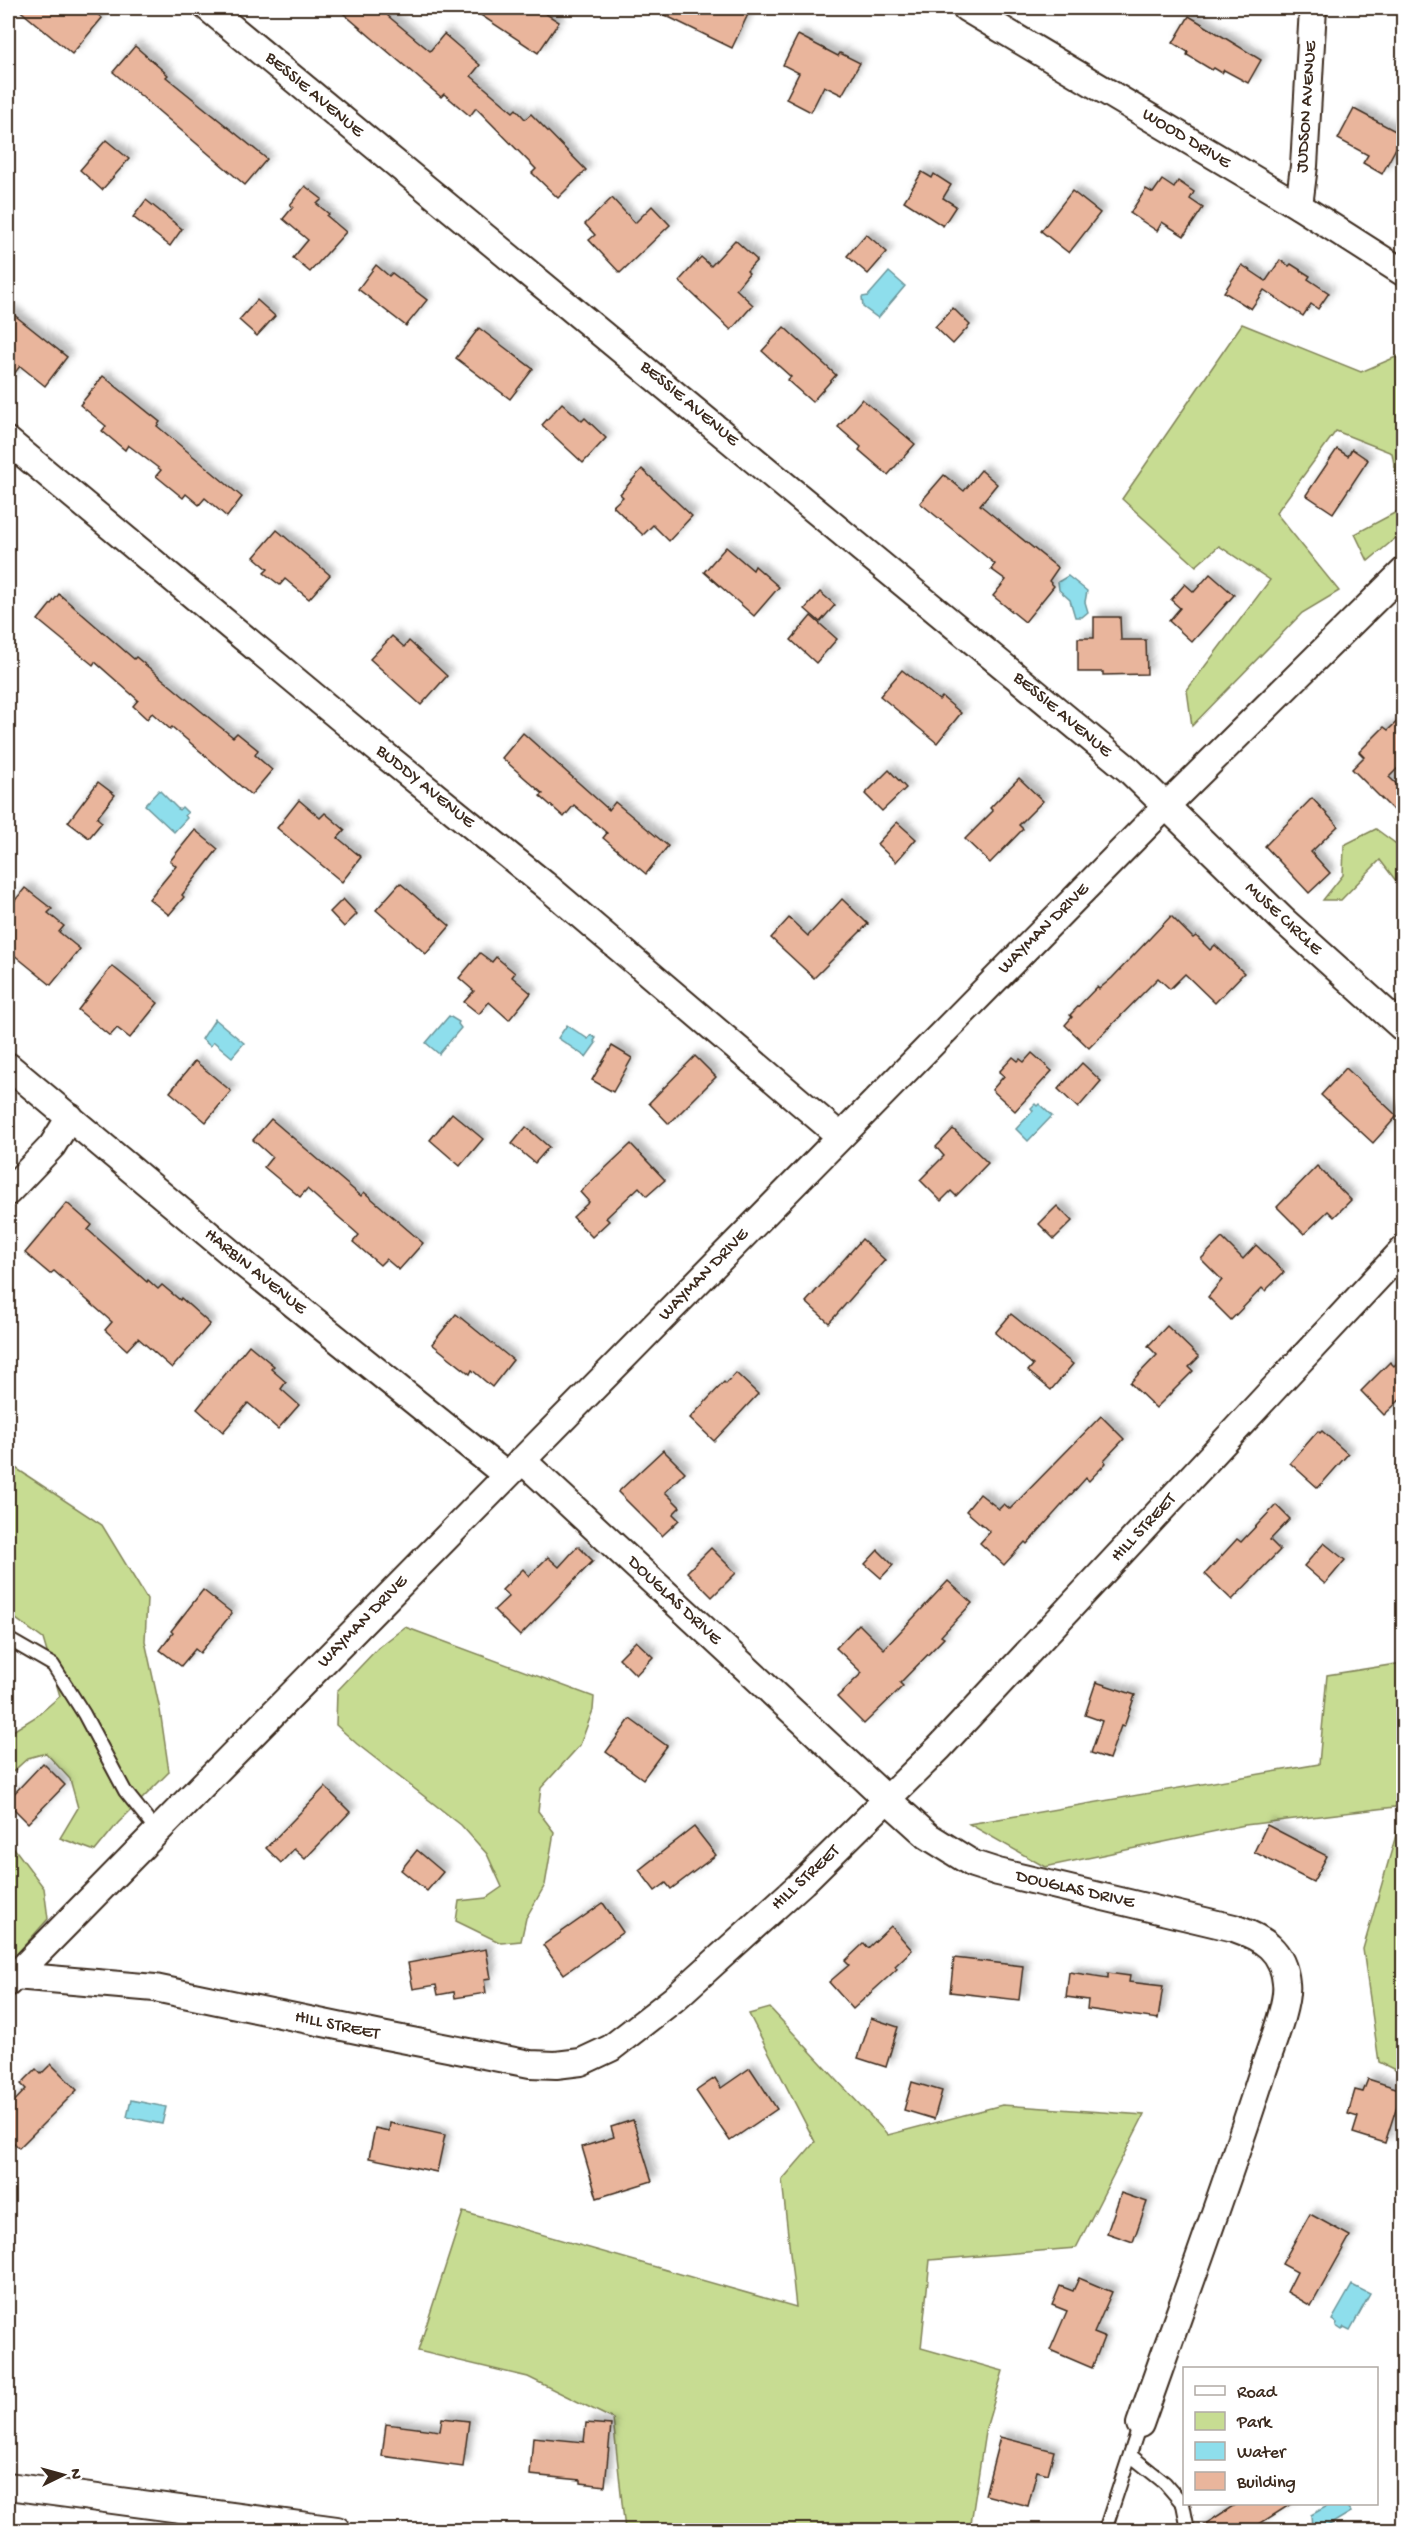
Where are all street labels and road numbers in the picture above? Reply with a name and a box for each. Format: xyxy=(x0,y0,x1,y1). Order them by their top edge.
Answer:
street label: JUDSON AVENUE xyxy=(1292,40,1322,174)
street label: BESSIE AVENUE xyxy=(260,47,368,143)
street label: WOOD DRIVE xyxy=(1138,104,1235,174)
street label: BESSIE AVENUE xyxy=(635,356,743,452)
street label: BESSIE AVENUE xyxy=(1008,667,1116,763)
street label: BUDDY AVENUE xyxy=(371,740,479,834)
street label: MUSE CIRCLE xyxy=(1240,878,1326,961)
street label: WAYMAN DRIVE xyxy=(994,879,1094,979)
street label: HARBIN AVENUE xyxy=(200,1224,311,1320)
street label: WAYMAN DRIVE xyxy=(655,1224,754,1325)
street label: HILL STREET xyxy=(1107,1489,1182,1567)
street label: DOUGLAS DRIVE xyxy=(622,1551,726,1650)
street label: WAYMAN DRIVE xyxy=(314,1571,413,1672)
street label: HILL STREET xyxy=(767,1840,845,1915)
street label: DOUGLAS DRIVE xyxy=(1013,1866,1137,1914)
street label: HILL STREET xyxy=(293,2007,382,2045)

